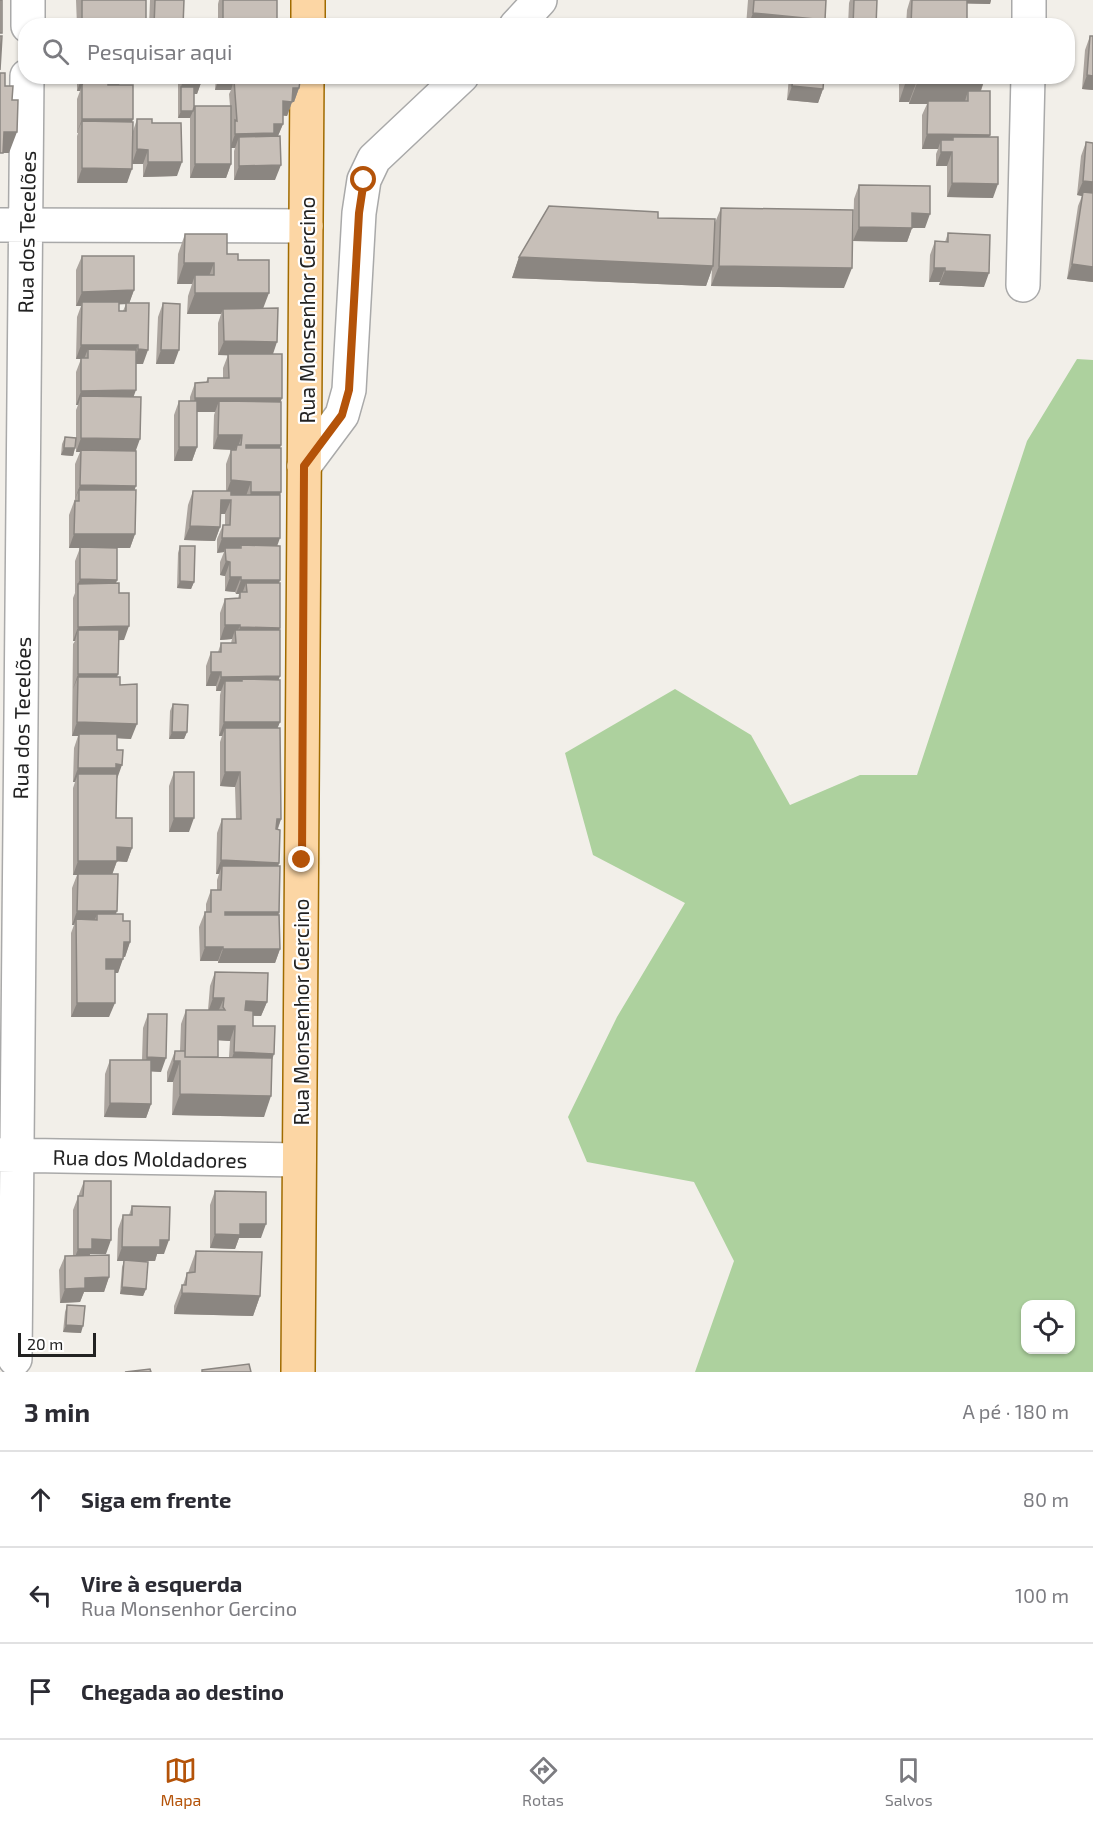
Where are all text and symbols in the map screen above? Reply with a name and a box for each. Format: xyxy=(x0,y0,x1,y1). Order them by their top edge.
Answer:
search box xyxy=(18,18,1075,84)
icon: search xyxy=(39,35,72,68)
text: Pesquisar aqui xyxy=(87,38,233,64)
street label: Rua dos Tecelões xyxy=(12,150,40,314)
route start xyxy=(350,166,376,192)
street label: Rua Monsenhor Gercino xyxy=(294,197,319,423)
street label: Rua dos Tecelões xyxy=(7,636,35,800)
route end xyxy=(288,846,314,872)
street label: Rua Monsenhor Gercino xyxy=(288,899,313,1125)
street label: Rua dos Moldadores xyxy=(52,1144,248,1172)
map controls xyxy=(1021,1300,1075,1354)
button: locate xyxy=(1021,1300,1075,1354)
scale bar xyxy=(18,1330,96,1358)
text: 20 m xyxy=(27,1334,63,1353)
text: 3 min xyxy=(24,1396,90,1427)
text: A pé · 180 m xyxy=(962,1399,1069,1423)
icon: ahead xyxy=(24,1483,57,1516)
text: Siga em frente xyxy=(81,1486,231,1512)
text: 80 m xyxy=(1023,1487,1069,1511)
text: Vire à esquerda xyxy=(81,1570,242,1596)
icon: left xyxy=(24,1579,57,1612)
text: 100 m xyxy=(1015,1583,1069,1607)
text: Rua Monsenhor Gercino xyxy=(81,1596,297,1620)
icon: arrive xyxy=(24,1675,57,1708)
text: Chegada ao destino xyxy=(81,1678,284,1704)
tab: Mapa xyxy=(160,1754,201,1809)
tab: Rotas xyxy=(522,1754,564,1809)
tab: Salvos xyxy=(885,1754,933,1809)

